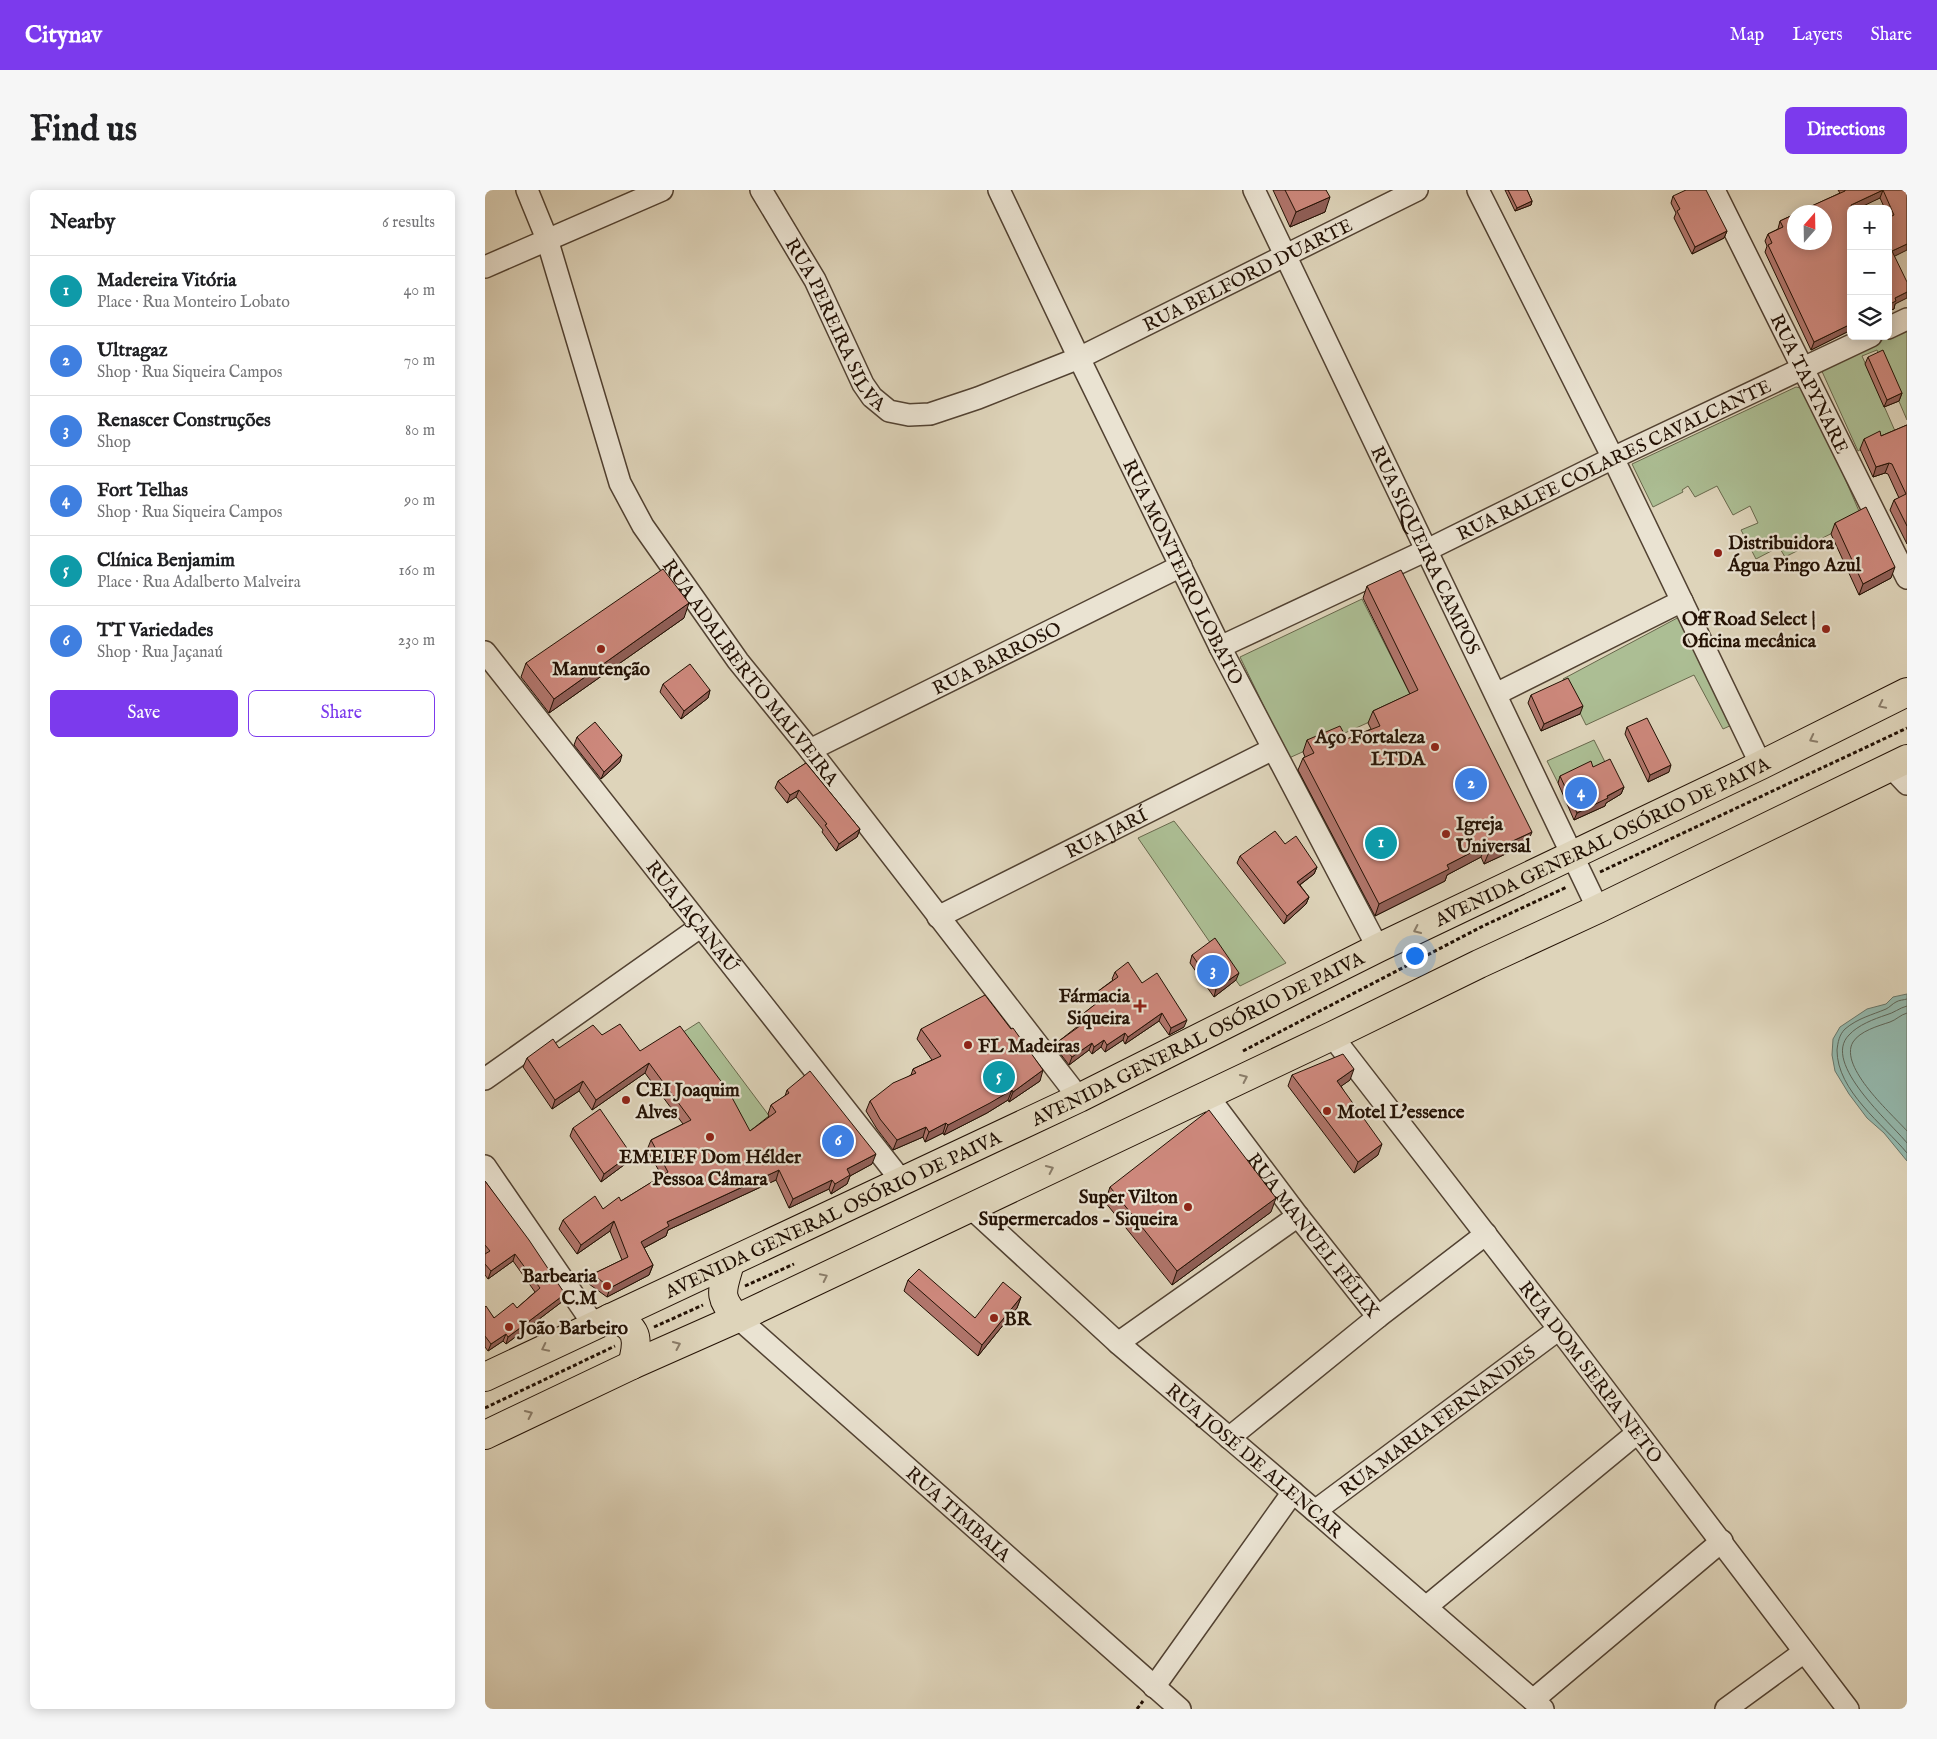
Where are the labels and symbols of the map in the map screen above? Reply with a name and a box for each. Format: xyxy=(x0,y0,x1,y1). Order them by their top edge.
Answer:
north arrow xyxy=(1787,205,1832,250)
street label: RUA BELFORD DUARTE xyxy=(1140,214,1357,338)
street label: RUA PEREIRA SILVA xyxy=(779,234,891,418)
street label: RUA TAPYNARE xyxy=(1764,311,1853,458)
street label: RUA RALFE COLARES CAVALCANTE xyxy=(1453,375,1775,547)
street label: RUA SIQUEIRA CAMPOS xyxy=(1364,443,1485,659)
street label: RUA MONTEIRO LOBATO xyxy=(1116,456,1248,690)
place label: Distribuidora Água Pingo Azul xyxy=(1727,532,1862,578)
marker: Distribuidora Água Pingo Azul xyxy=(1712,547,1724,559)
street label: RUA ADALBERTO MALVEIRA xyxy=(656,555,844,792)
place label: Off Road Select | Oficina mecânica xyxy=(1682,608,1817,654)
street label: RUA BARROSO xyxy=(929,617,1066,701)
marker: Off Road Select | Oficina mecânica xyxy=(1820,623,1832,635)
marker: Manutenção xyxy=(595,643,607,655)
place label: Manutenção xyxy=(552,658,650,682)
one-way arrow xyxy=(1878,698,1887,709)
place label: Aço Fortaleza LTDA xyxy=(1314,726,1426,772)
one-way arrow xyxy=(1809,733,1818,743)
marker: Aço Fortaleza LTDA xyxy=(1429,741,1441,753)
street label: AVENIDA GENERAL OSÓRIO DE PAIVA xyxy=(1431,752,1775,933)
pin: 2 xyxy=(1455,765,1487,803)
pin: 4 xyxy=(1565,774,1597,812)
street label: RUA JARÍ xyxy=(1062,803,1153,865)
place label: Igreja Universal xyxy=(1455,813,1532,859)
pin: 1 xyxy=(1365,824,1397,862)
marker: Igreja Universal xyxy=(1440,828,1452,840)
street label: RUA JAÇANAÚ xyxy=(640,856,744,979)
one-way arrow xyxy=(1413,924,1422,935)
your location xyxy=(1402,943,1428,969)
street label: AVENIDA GENERAL OSÓRIO DE PAIVA xyxy=(1027,946,1370,1133)
pin: 3 xyxy=(1197,952,1229,990)
place label: Fármacia Siqueira xyxy=(1059,985,1131,1031)
marker: Fármacia Siqueira xyxy=(1134,1000,1146,1012)
place label: FL Madeiras xyxy=(978,1035,1080,1059)
marker: FL Madeiras xyxy=(962,1039,974,1051)
pin: 5 xyxy=(983,1058,1015,1096)
one-way arrow xyxy=(1239,1073,1248,1084)
place label: CEI Joaquim Alves xyxy=(635,1079,740,1125)
marker: CEI Joaquim Alves xyxy=(620,1094,632,1106)
place label: Motel L'essence xyxy=(1337,1101,1465,1125)
marker: Motel L'essence xyxy=(1321,1105,1333,1117)
pin: 6 xyxy=(822,1122,854,1160)
street label: AVENIDA GENERAL OSÓRIO DE PAIVA xyxy=(661,1126,1006,1305)
marker: EMEIEF Dom Hélder Pessoa Câmara xyxy=(704,1131,716,1143)
place label: EMEIEF Dom Hélder Pessoa Câmara xyxy=(619,1146,802,1192)
street label: RUA MANUEL FÉLIX xyxy=(1241,1149,1384,1324)
one-way arrow xyxy=(1045,1165,1054,1176)
place label: Super Vilton Supermercados - Siqueira xyxy=(979,1186,1179,1232)
marker: Super Vilton Supermercados - Siqueira xyxy=(1182,1201,1194,1213)
place label: Barbearia C.M xyxy=(522,1265,598,1311)
one-way arrow xyxy=(819,1273,828,1283)
street label: RUA DOM SERPA NETO xyxy=(1512,1277,1667,1469)
marker: Barbearia C.M xyxy=(601,1280,613,1292)
place label: BR xyxy=(1004,1308,1032,1332)
marker: BR xyxy=(988,1312,1000,1324)
place label: João Barbeiro xyxy=(516,1317,628,1341)
marker: João Barbeiro xyxy=(503,1321,515,1333)
one-way arrow xyxy=(672,1341,681,1352)
street label: RUA MARIA FERNANDES xyxy=(1335,1341,1541,1503)
one-way arrow xyxy=(541,1342,550,1353)
street label: RUA JOSÉ DE ALENCAR xyxy=(1160,1379,1347,1544)
one-way arrow xyxy=(524,1409,533,1420)
street label: RUA TIMBAIA xyxy=(900,1462,1016,1569)

